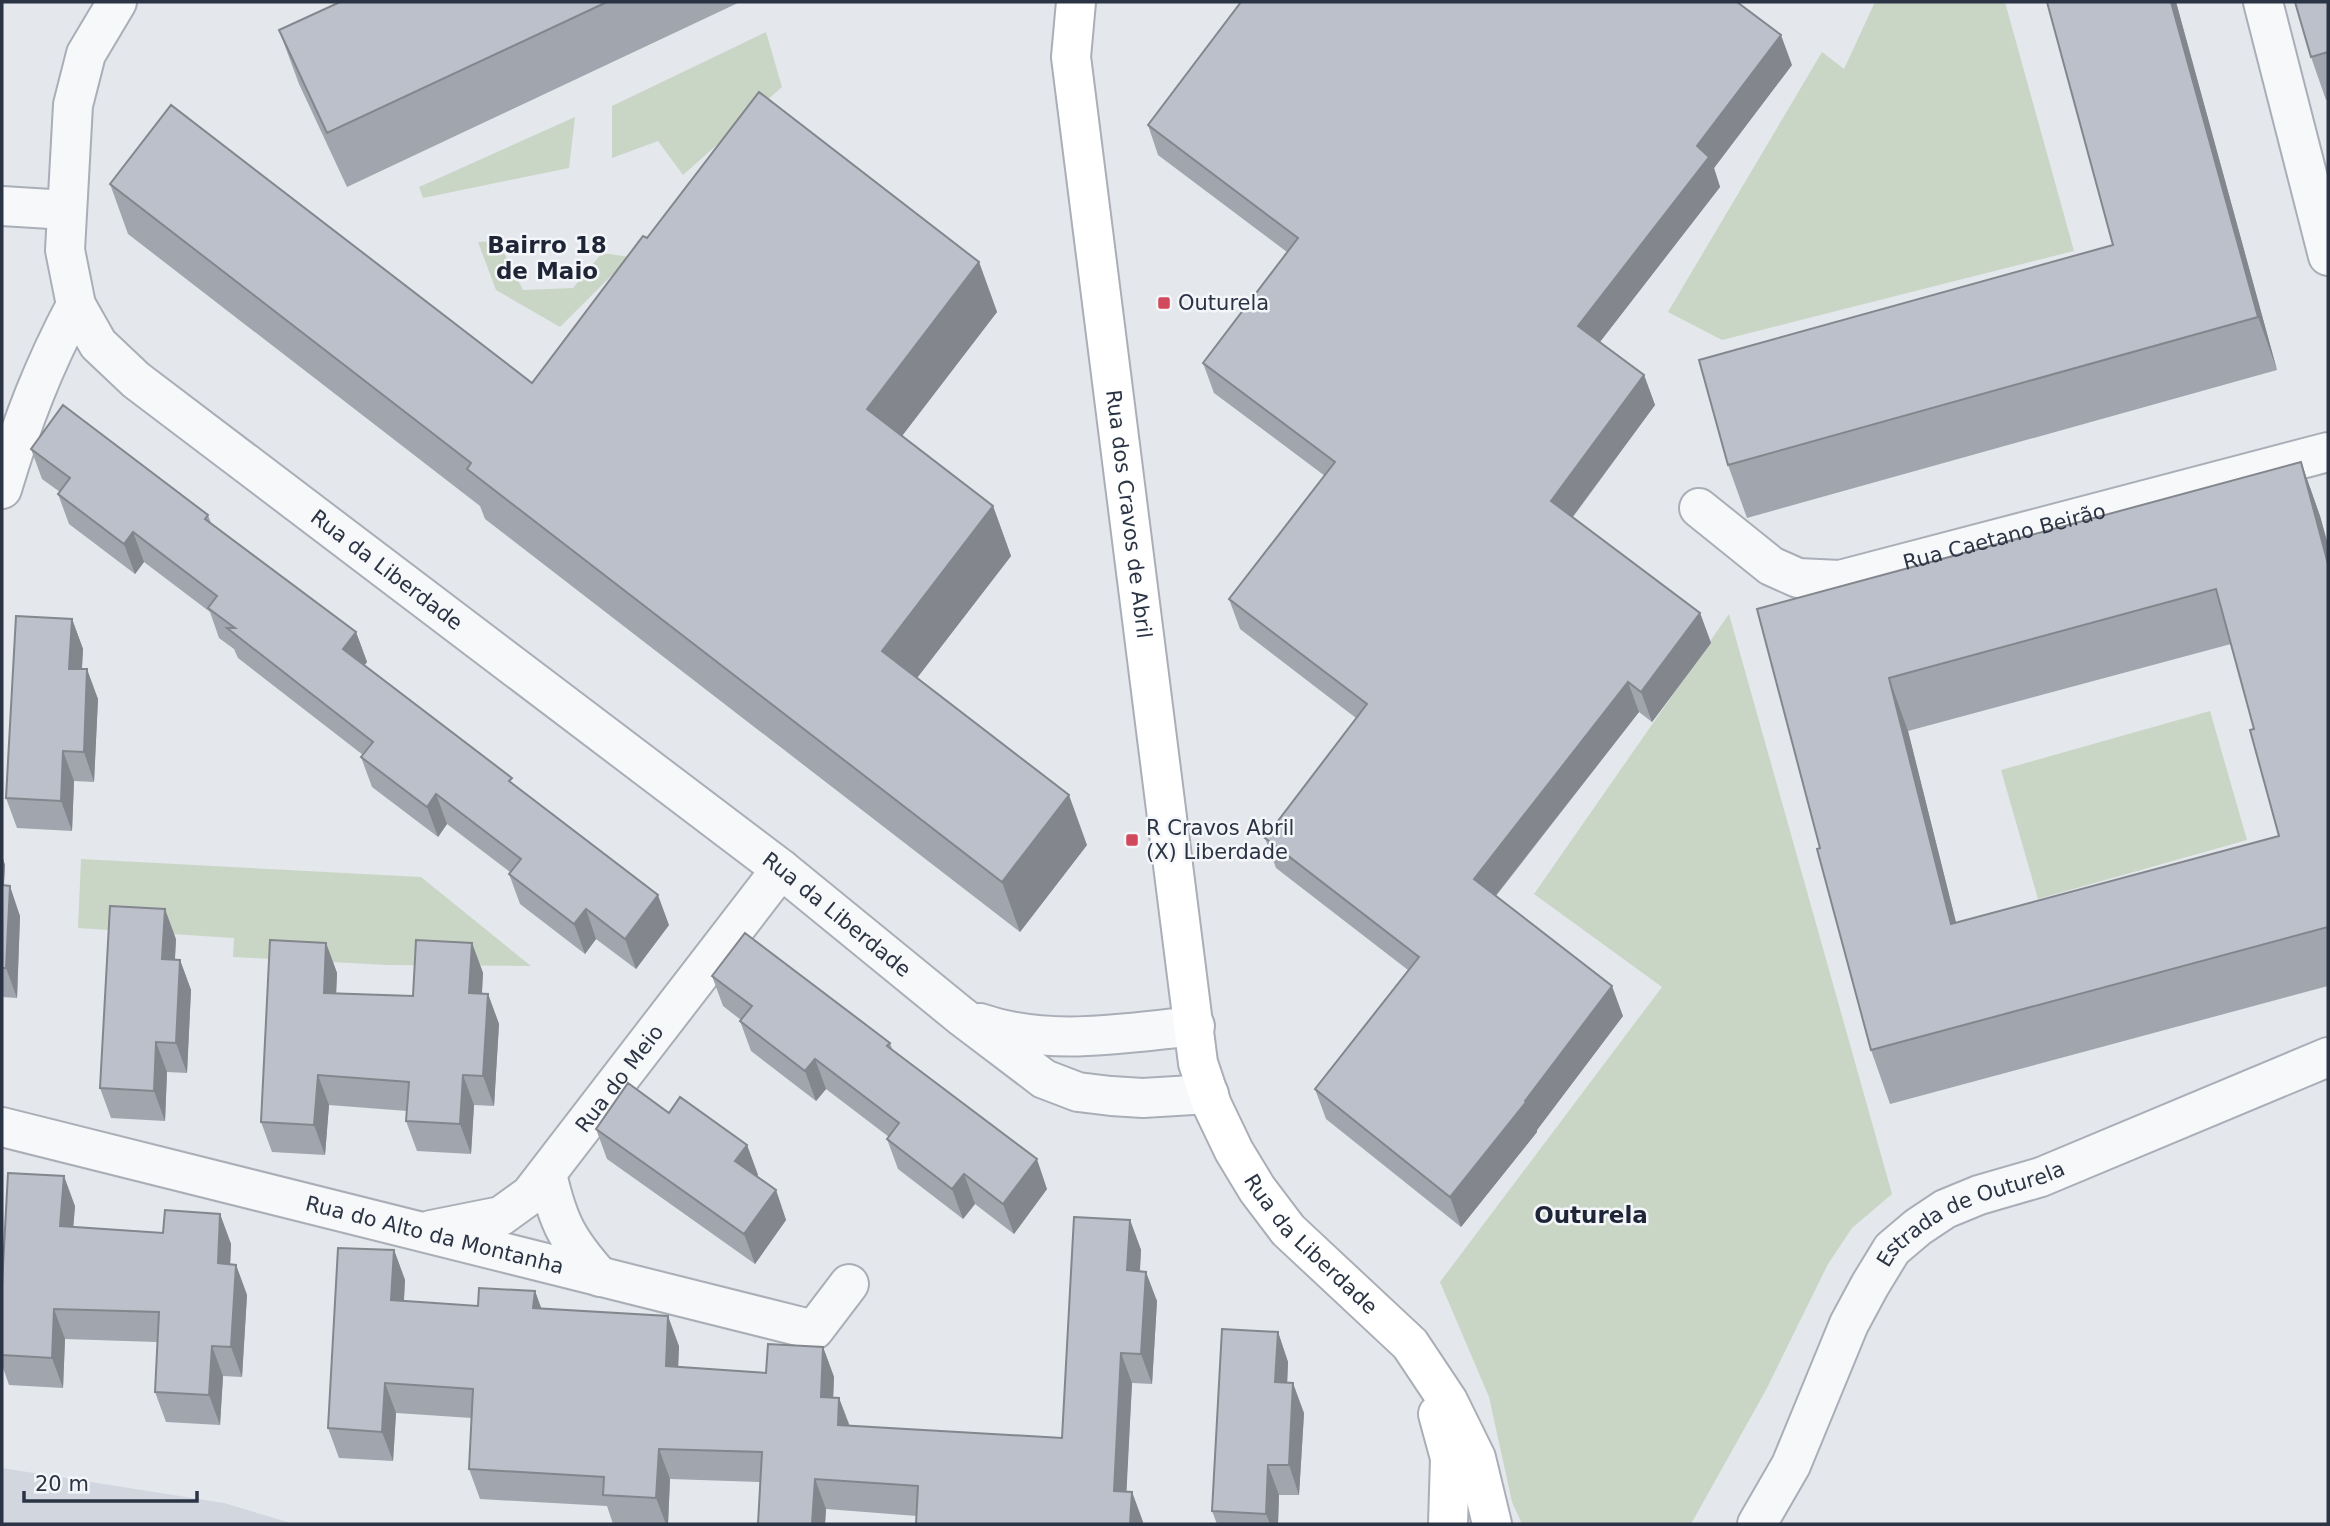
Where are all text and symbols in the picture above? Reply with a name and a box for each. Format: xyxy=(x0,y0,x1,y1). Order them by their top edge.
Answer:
district label: Bairro 18 de Maio xyxy=(487,232,607,284)
place label: Outurela xyxy=(1178,291,1269,315)
marker: Outurela xyxy=(1156,295,1172,311)
street label: Rua dos Cravos de Abril xyxy=(1101,388,1156,640)
street label: Rua Caetano Beirão xyxy=(1900,499,2108,575)
street label: Rua da Liberdade xyxy=(306,505,467,635)
place label: R Cravos Abril (X) Liberdade xyxy=(1146,816,1294,864)
marker: R Cravos Abril (X) Liberdade xyxy=(1124,832,1140,848)
street label: Rua da Liberdade xyxy=(758,847,916,982)
street label: Rua do Meio xyxy=(571,1020,668,1137)
street label: Estrada de Outurela xyxy=(1872,1156,2068,1271)
street label: Rua da Liberdade xyxy=(1239,1170,1382,1319)
street label: Rua do Alto da Montanha xyxy=(303,1191,566,1279)
district label: Outurela xyxy=(1534,1202,1648,1228)
scale bar xyxy=(24,1460,198,1504)
text: 20 m xyxy=(35,1472,89,1496)

